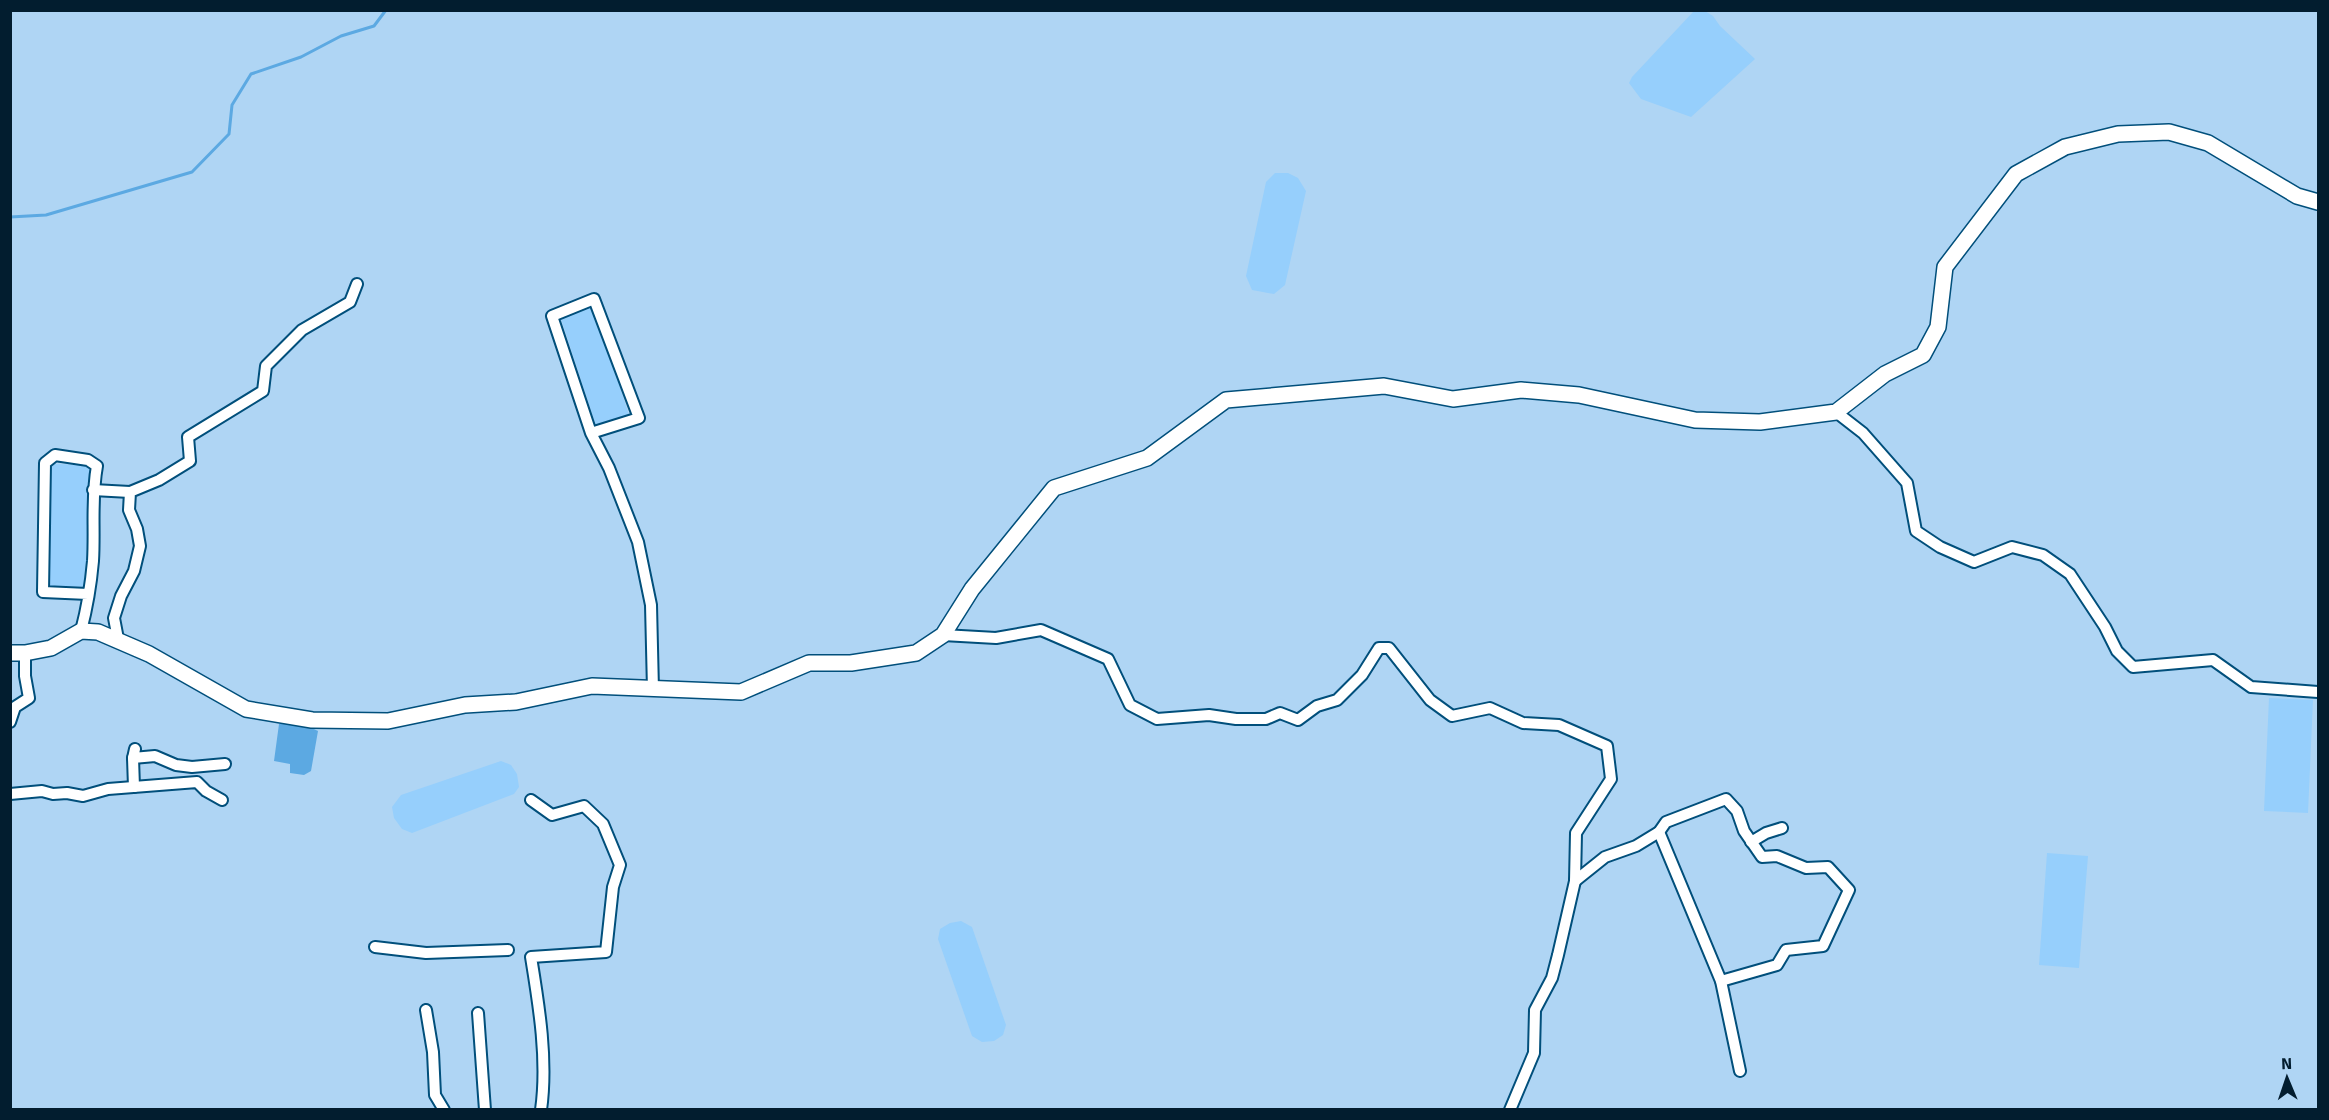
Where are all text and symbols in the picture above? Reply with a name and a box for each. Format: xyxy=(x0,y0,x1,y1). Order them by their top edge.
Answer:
north arrow xyxy=(2257,1048,2317,1108)
text: N xyxy=(2281,1054,2292,1074)

